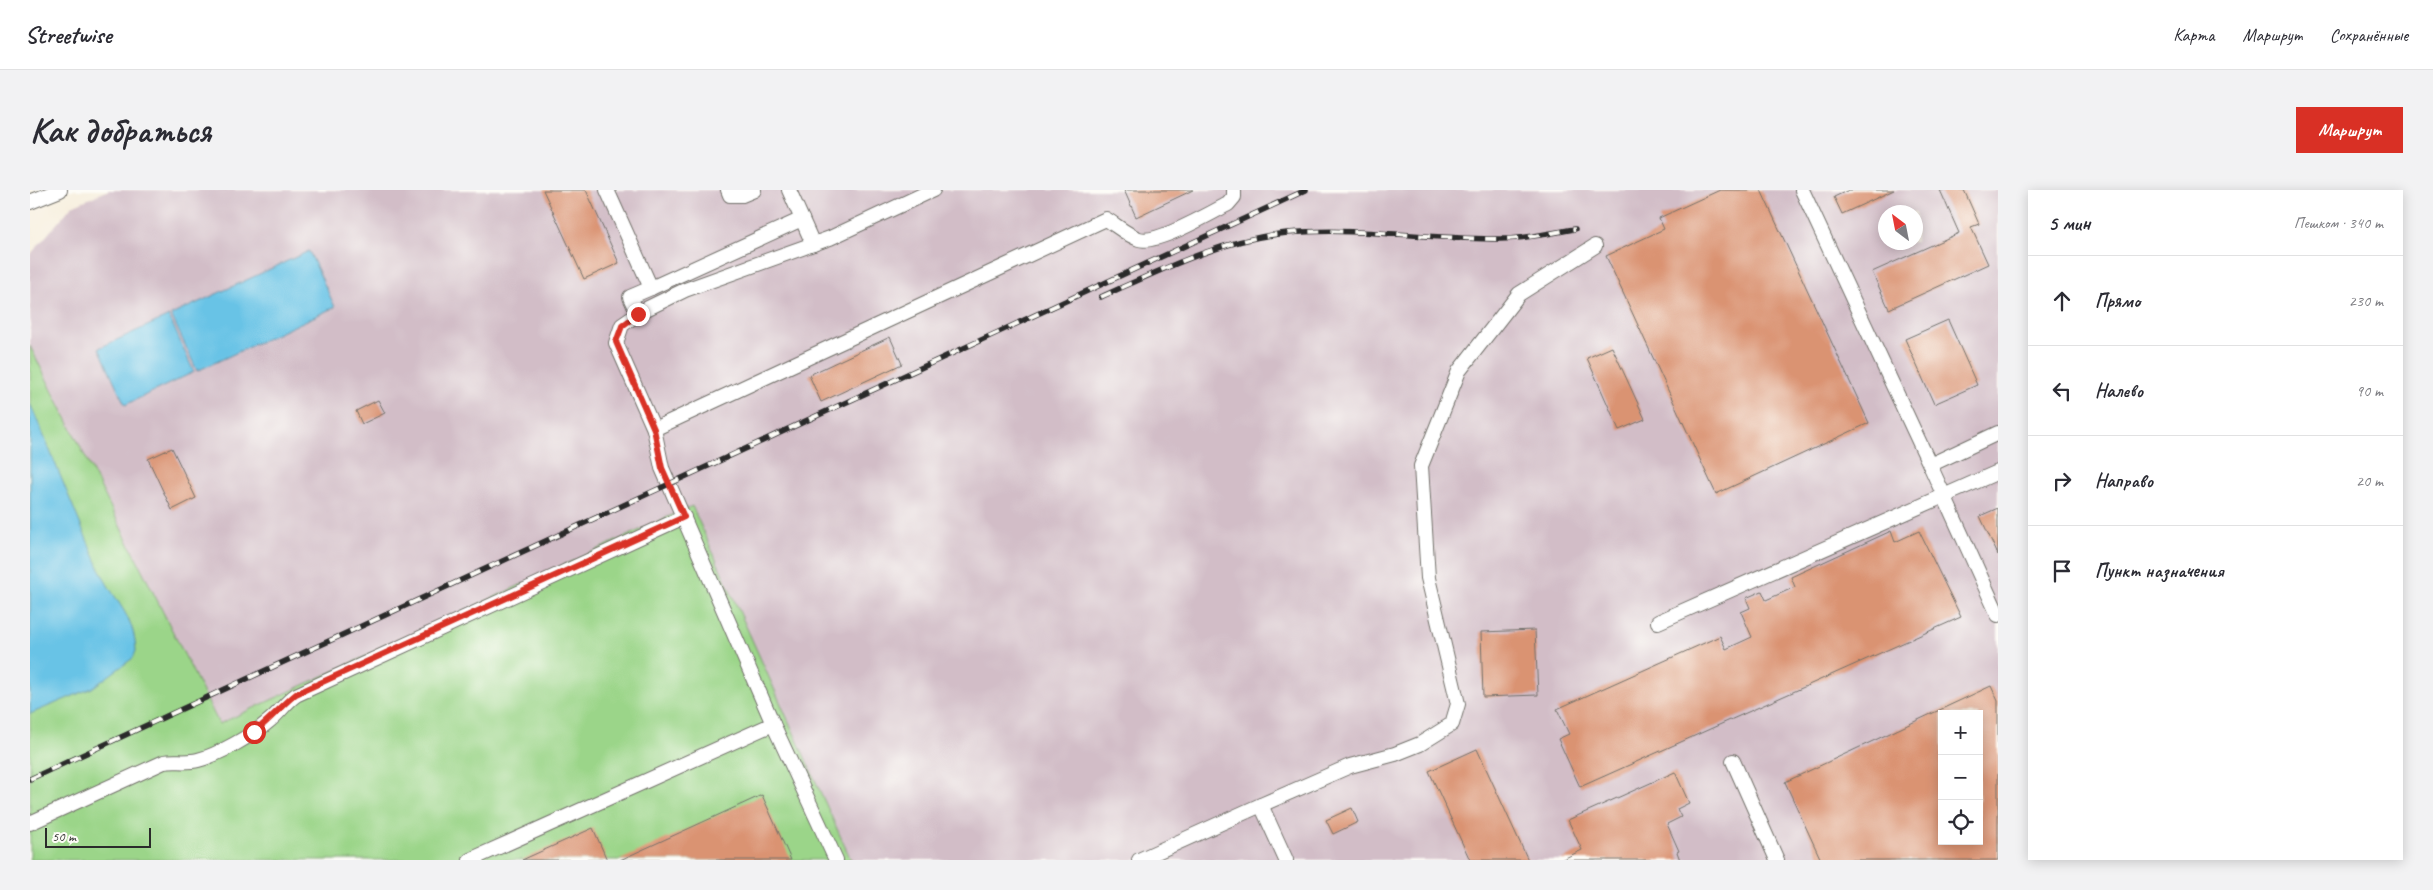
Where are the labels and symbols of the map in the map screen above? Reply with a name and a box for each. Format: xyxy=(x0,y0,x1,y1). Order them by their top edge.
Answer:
north arrow xyxy=(1878,205,1923,250)
route end xyxy=(627,303,650,326)
route start xyxy=(243,721,266,744)
scale bar xyxy=(45,825,151,848)

